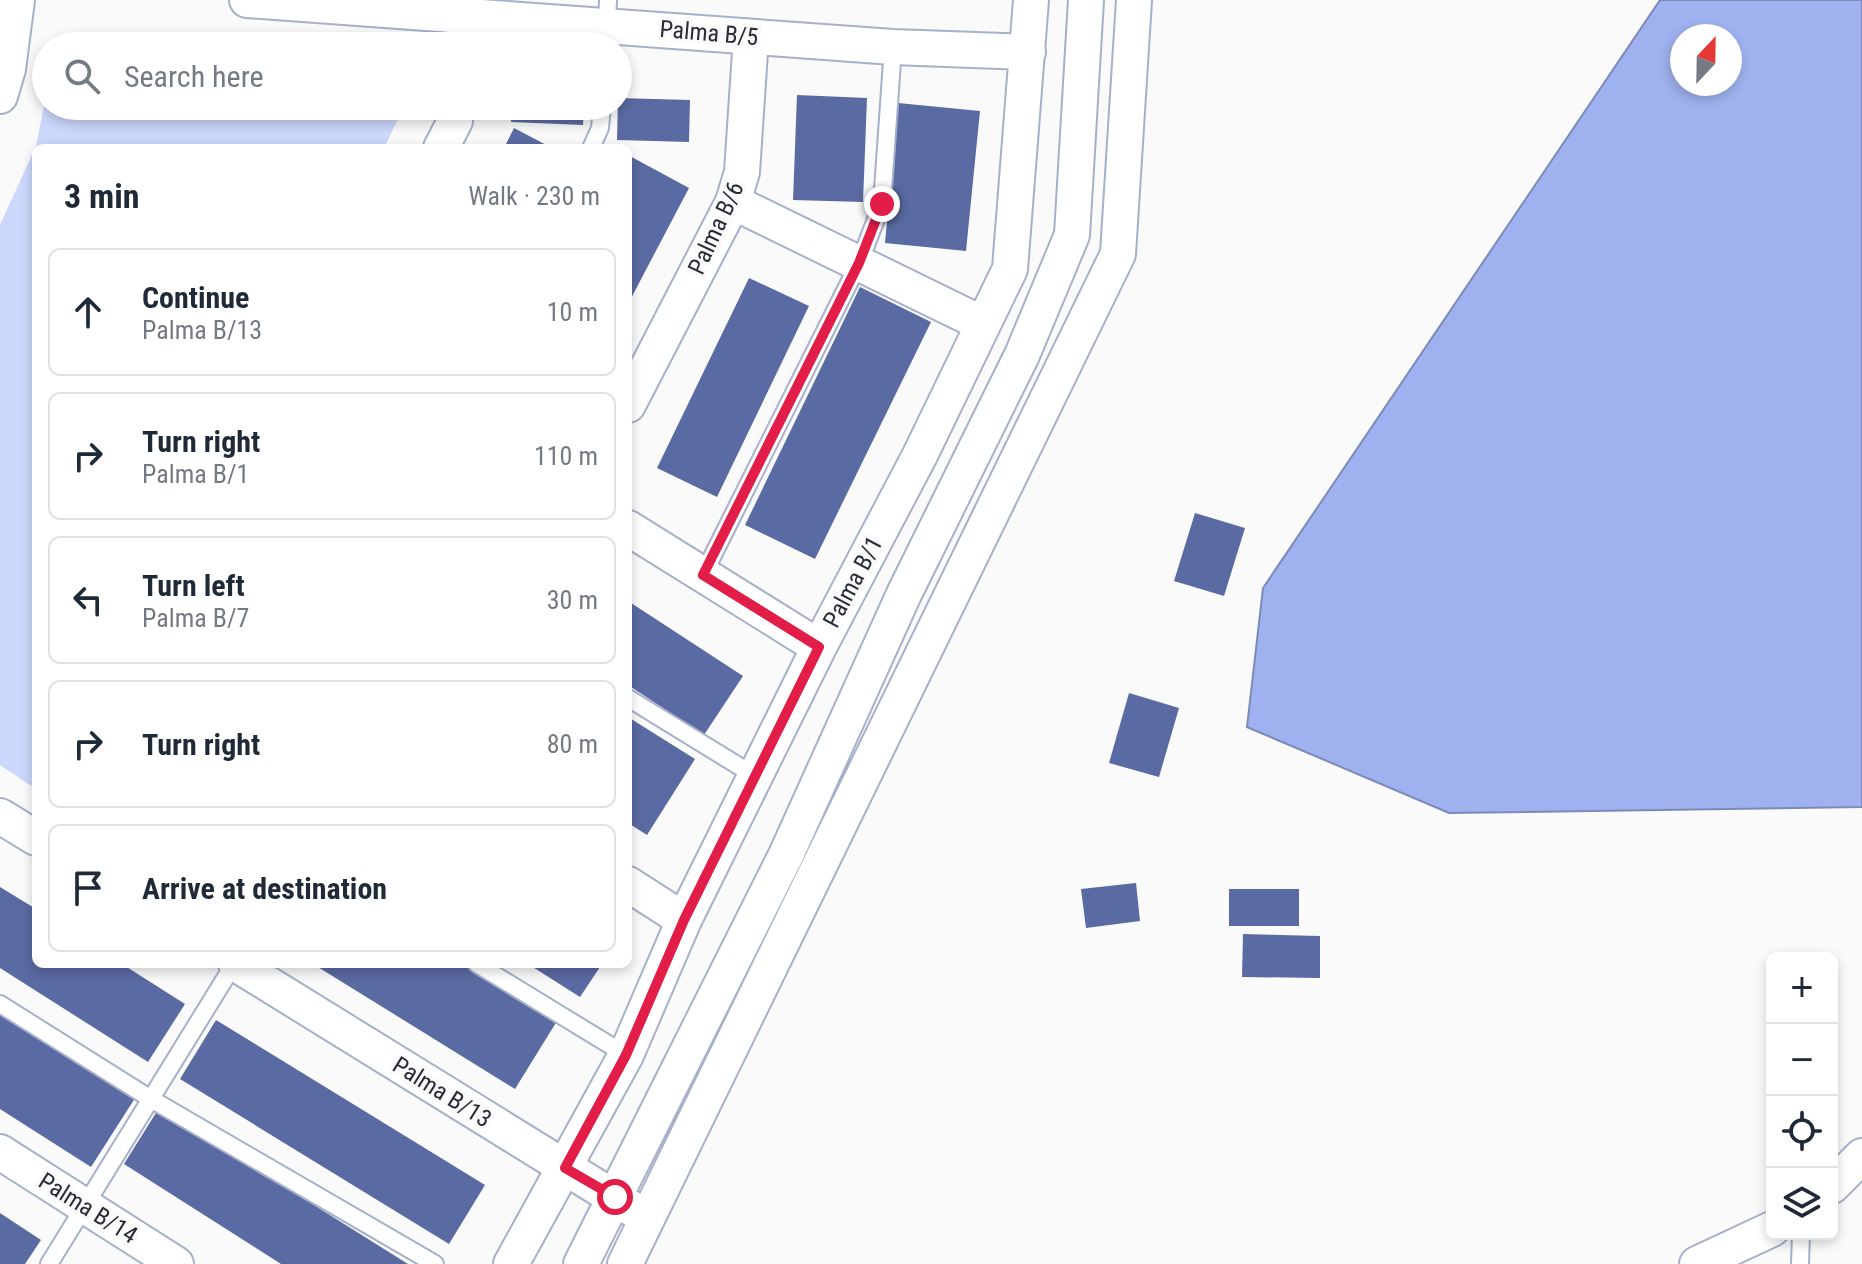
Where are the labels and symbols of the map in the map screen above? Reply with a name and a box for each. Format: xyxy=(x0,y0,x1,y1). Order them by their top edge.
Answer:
street label: Palma B/5 xyxy=(658,15,760,51)
north arrow xyxy=(1670,24,1742,96)
street label: Palma B/6 xyxy=(682,177,750,279)
route end xyxy=(864,186,900,222)
street label: Palma B/1 xyxy=(817,532,889,632)
street label: Palma B/13 xyxy=(388,1051,496,1133)
street label: Palma B/14 xyxy=(34,1167,143,1249)
route start xyxy=(597,1179,633,1215)

